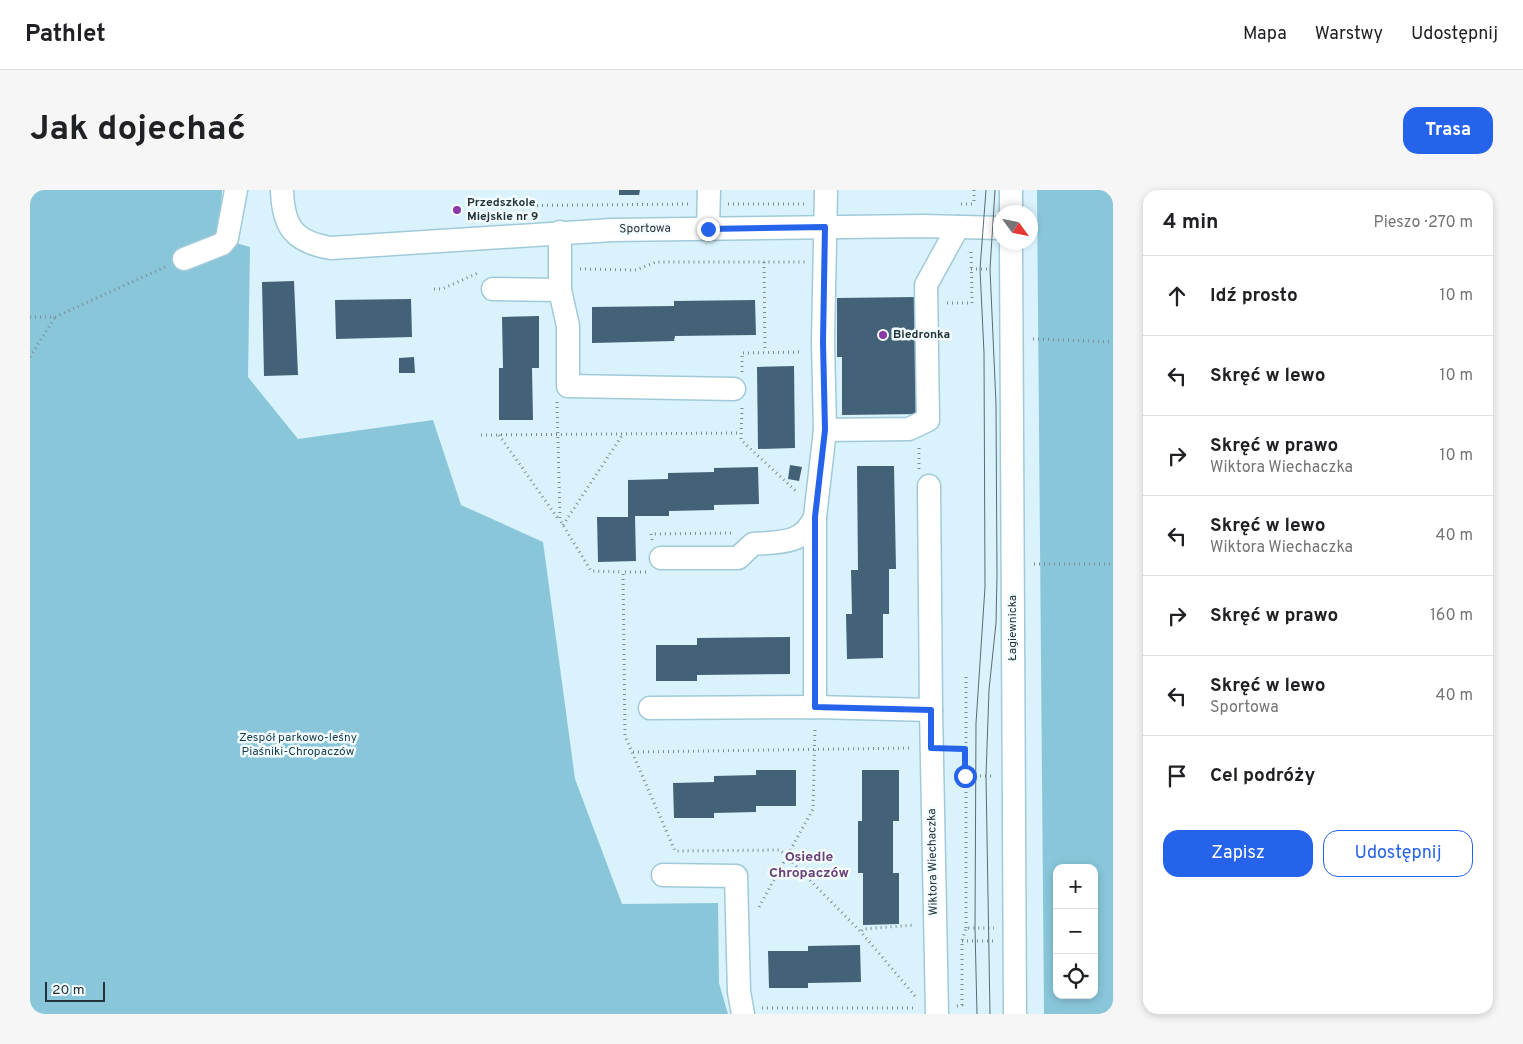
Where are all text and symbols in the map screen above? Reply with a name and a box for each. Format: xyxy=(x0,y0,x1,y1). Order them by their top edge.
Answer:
text: Pathlet xyxy=(25,20,106,50)
text: Mapa xyxy=(1243,23,1287,46)
text: Warstwy xyxy=(1315,23,1383,46)
text: Udostępnij xyxy=(1411,23,1498,46)
button: Trasa xyxy=(1403,107,1493,154)
text: Jak dojechać xyxy=(30,108,246,152)
place label: Przedszkole Miejskie nr 9 xyxy=(467,195,538,225)
marker: Przedszkole Miejskie nr 9 xyxy=(451,204,463,216)
north arrow xyxy=(993,205,1038,250)
text: 4 min xyxy=(1163,209,1219,236)
text: Pieszo · 270 m xyxy=(1374,213,1473,233)
route end xyxy=(697,218,720,241)
street label: Sportowa xyxy=(619,221,671,237)
icon: ahead xyxy=(1163,282,1191,310)
text: Idź prosto xyxy=(1210,284,1298,308)
text: 10 m xyxy=(1439,286,1473,306)
place label: Biedronka xyxy=(893,327,950,343)
marker: Biedronka xyxy=(877,329,889,341)
icon: left xyxy=(1163,362,1191,390)
text: Skręć w lewo xyxy=(1210,364,1325,388)
text: 10 m xyxy=(1439,366,1473,386)
text: Skręć w prawo xyxy=(1210,434,1338,458)
icon: right xyxy=(1163,442,1191,470)
text: 10 m xyxy=(1439,446,1473,466)
text: Wiktora Wiechaczka xyxy=(1210,458,1353,478)
text: Skręć w lewo xyxy=(1210,514,1325,538)
icon: left xyxy=(1163,522,1191,550)
text: 40 m xyxy=(1435,526,1473,546)
text: Wiktora Wiechaczka xyxy=(1210,538,1353,558)
street label: Łagiewnicka xyxy=(1005,595,1021,661)
icon: right xyxy=(1163,602,1191,630)
text: Skręć w prawo xyxy=(1210,604,1338,628)
text: 160 m xyxy=(1430,606,1473,626)
text: Skręć w lewo xyxy=(1210,674,1325,698)
icon: left xyxy=(1163,682,1191,710)
text: 40 m xyxy=(1435,686,1473,706)
text: Sportowa xyxy=(1210,698,1279,718)
park label: Zespół parkowo-leśny Piaśniki-Chropaczów xyxy=(239,730,357,760)
icon: arrive xyxy=(1163,762,1191,790)
text: Cel podróży xyxy=(1210,764,1315,788)
route start xyxy=(954,765,977,788)
street label: Wiktora Wiechaczka xyxy=(924,808,942,916)
button: Zapisz xyxy=(1163,830,1313,877)
button: Udostępnij xyxy=(1323,830,1473,877)
district label: Osiedle Chropaczów xyxy=(769,849,849,882)
map controls xyxy=(1053,864,1098,999)
button: + xyxy=(1053,864,1098,909)
button: − xyxy=(1053,909,1098,954)
button: locate xyxy=(1053,954,1098,999)
scale bar xyxy=(45,979,105,1002)
text: 20 m xyxy=(52,982,85,999)

